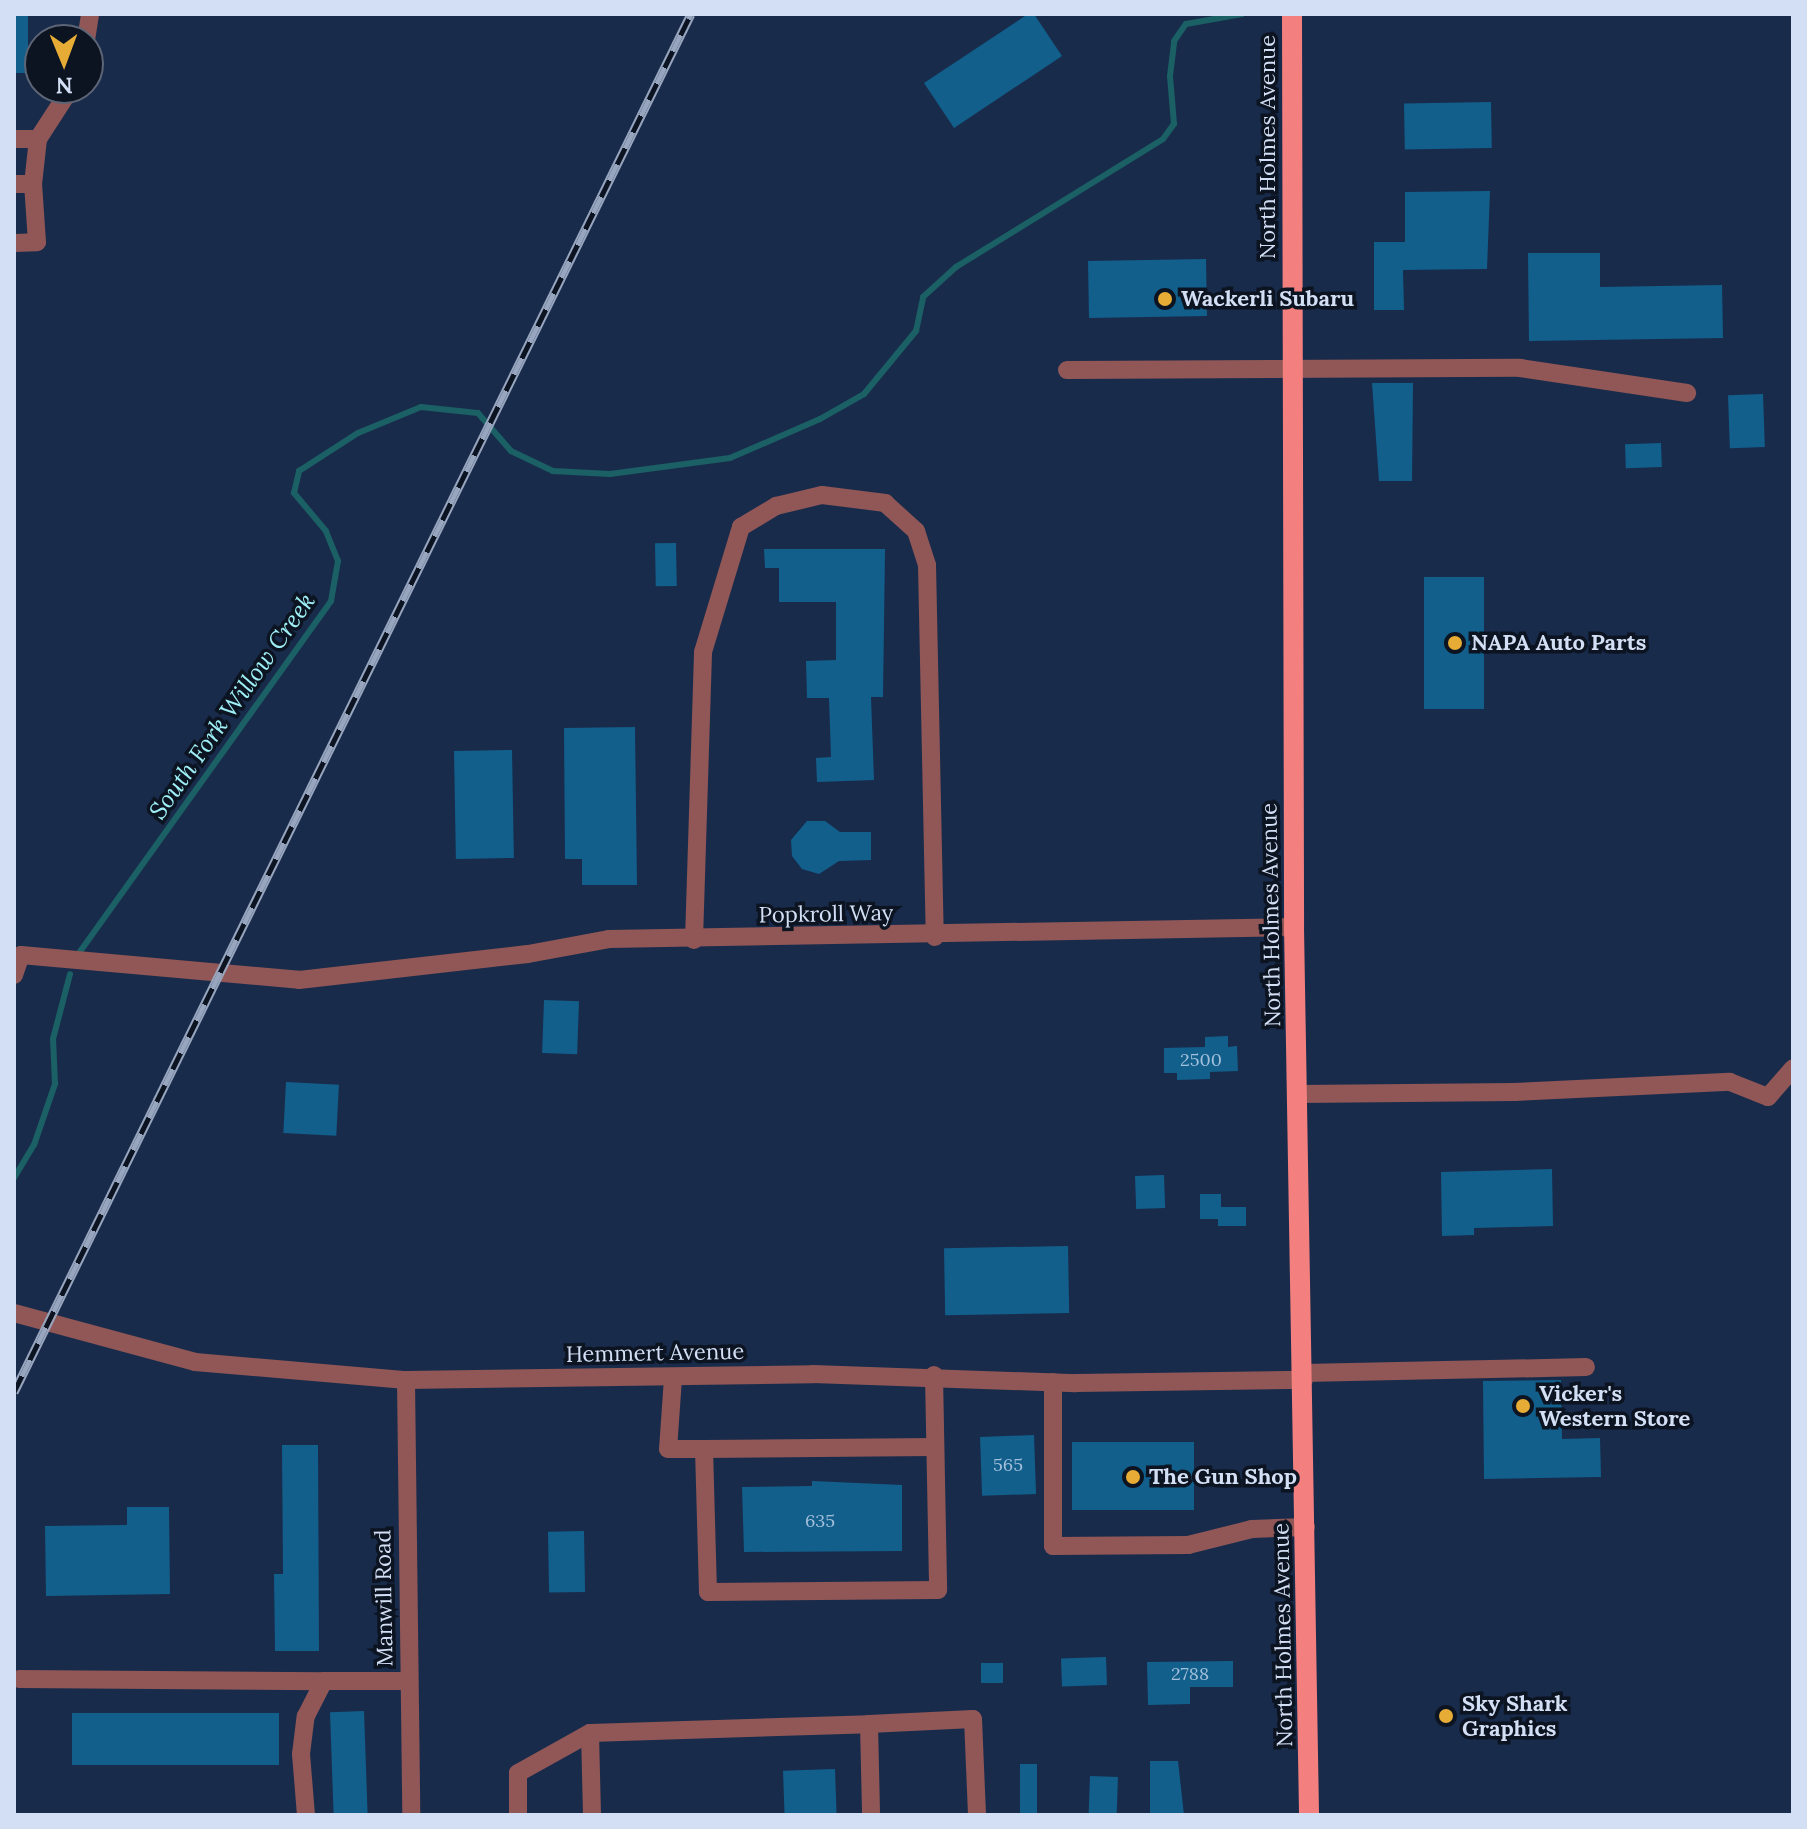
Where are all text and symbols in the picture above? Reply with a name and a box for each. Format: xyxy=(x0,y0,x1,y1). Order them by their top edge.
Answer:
north arrow xyxy=(24,24,104,104)
street label: North Holmes Avenue xyxy=(1255,35,1281,259)
text: N xyxy=(56,72,73,100)
place label: Wackerli Subaru xyxy=(1181,286,1354,312)
marker: Wackerli Subaru xyxy=(1156,290,1174,308)
water label: South Fork Willow Creek xyxy=(143,588,321,824)
place label: NAPA Auto Parts xyxy=(1471,630,1646,656)
marker: NAPA Auto Parts xyxy=(1446,634,1464,652)
street label: North Holmes Avenue xyxy=(1256,803,1286,1027)
street label: Popkroll Way xyxy=(758,900,894,928)
house number: 2500 xyxy=(1180,1049,1222,1071)
street label: Hemmert Avenue xyxy=(566,1338,744,1368)
place label: Vicker's Western Store xyxy=(1539,1380,1690,1432)
marker: Vicker's Western Store xyxy=(1514,1397,1532,1415)
house number: 565 xyxy=(993,1454,1023,1476)
place label: The Gun Shop xyxy=(1149,1464,1297,1490)
marker: The Gun Shop xyxy=(1124,1468,1142,1486)
house number: 635 xyxy=(805,1510,835,1532)
street label: North Holmes Avenue xyxy=(1268,1523,1298,1747)
street label: Manwill Road xyxy=(370,1529,398,1667)
house number: 2788 xyxy=(1171,1663,1209,1685)
place label: Sky Shark Graphics xyxy=(1462,1690,1568,1742)
marker: Sky Shark Graphics xyxy=(1437,1707,1455,1725)

